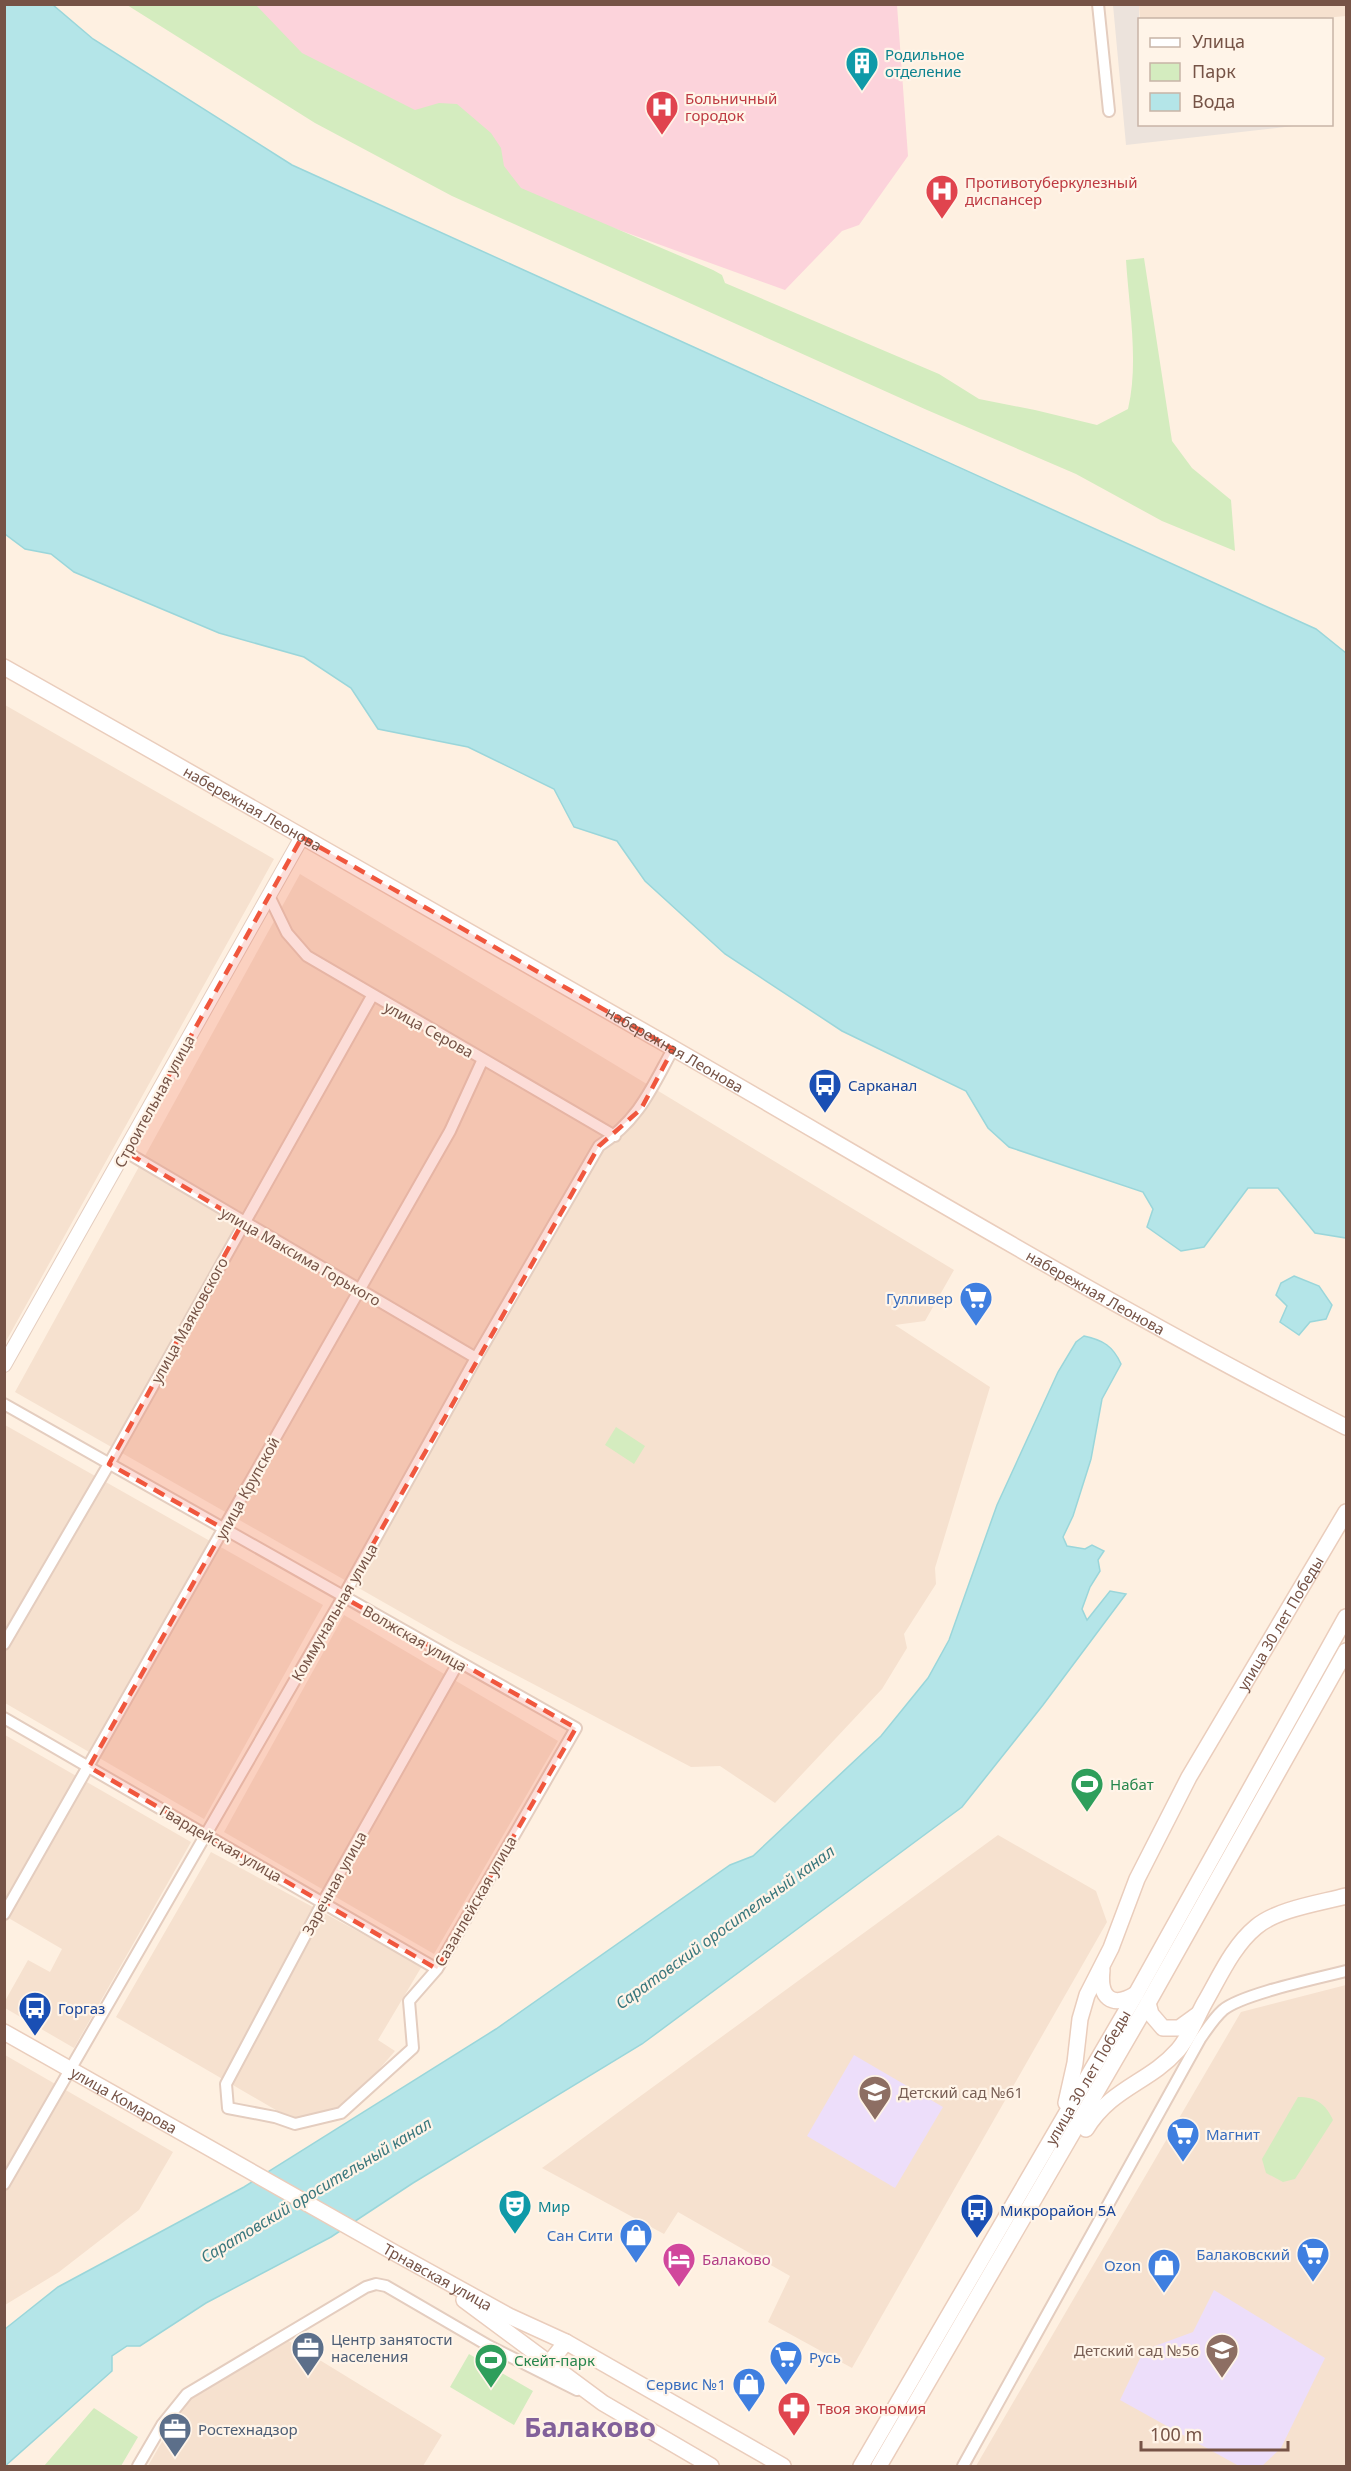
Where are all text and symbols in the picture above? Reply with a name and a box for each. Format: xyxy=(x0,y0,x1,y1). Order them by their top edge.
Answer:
legend xyxy=(1138,18,1333,126)
text: Улица xyxy=(1192,29,1245,53)
place label: Родильное отделение xyxy=(885,44,964,81)
building icon: Родильное отделение xyxy=(844,45,880,92)
text: Парк xyxy=(1192,59,1236,83)
place label: Больничный городок xyxy=(685,88,777,125)
hospital icon: Больничный городок xyxy=(644,89,680,136)
text: Вода xyxy=(1192,89,1235,113)
place label: Противотуберкулезный диспансер xyxy=(965,172,1138,209)
hospital icon: Противотуберкулезный диспансер xyxy=(924,173,960,220)
street label: набережная Леонова xyxy=(180,761,326,855)
street label: улица Серова xyxy=(381,996,477,1062)
street label: набережная Леонова xyxy=(602,1002,747,1097)
street label: Строительная улица xyxy=(109,1031,199,1171)
bus stop icon: Сарканал xyxy=(807,1067,843,1114)
place label: Сарканал xyxy=(848,1075,917,1095)
street label: улица Максима Горького xyxy=(217,1202,385,1310)
street label: набережная Леонова xyxy=(1023,1245,1169,1339)
street label: улица Маяковского xyxy=(146,1253,232,1387)
supermarket icon: Гулливер xyxy=(958,1280,994,1327)
place label: Гулливер xyxy=(886,1288,953,1308)
street label: улица Крупской xyxy=(211,1433,283,1543)
street label: Коммунальная улица xyxy=(286,1540,382,1684)
street label: улица 30 лет Победы xyxy=(1233,1552,1328,1694)
street label: Волжская улица xyxy=(359,1600,471,1676)
sports icon: Набат xyxy=(1069,1766,1105,1813)
place label: Набат xyxy=(1110,1774,1154,1794)
street label: Гвардейская улица xyxy=(156,1800,286,1886)
street label: Заречная улица xyxy=(297,1828,371,1938)
street label: Сазанлейская улица xyxy=(429,1832,521,1970)
water label: Саратовский оросительный канал xyxy=(611,1840,839,2014)
bus stop icon: Горгаз xyxy=(17,1990,53,2037)
place label: Горгаз xyxy=(58,1998,105,2018)
street label: улица 30 лет Победы xyxy=(1040,2006,1135,2148)
street label: улица Комарова xyxy=(67,2062,181,2138)
school or university icon: Детский сад №61 xyxy=(857,2074,893,2121)
place label: Детский сад №61 xyxy=(898,2082,1023,2102)
water label: Саратовский оросительный канал xyxy=(196,2112,436,2268)
supermarket icon: Магнит xyxy=(1165,2116,1201,2163)
place label: Магнит xyxy=(1206,2124,1260,2144)
theatre icon: Мир xyxy=(497,2188,533,2235)
bus stop icon: Микрорайон 5А xyxy=(959,2192,995,2239)
place label: Мир xyxy=(538,2196,570,2216)
place label: Микрорайон 5А xyxy=(1000,2200,1116,2220)
shop icon: Сан Сити xyxy=(618,2217,654,2264)
place label: Сан Сити xyxy=(547,2225,613,2245)
supermarket icon: Балаковский xyxy=(1295,2236,1331,2283)
street label: Трнавская улица xyxy=(380,2238,496,2315)
hotel icon: Балаково xyxy=(661,2241,697,2288)
place label: Балаковский xyxy=(1196,2244,1290,2264)
shop icon: Ozon xyxy=(1146,2247,1182,2294)
place label: Балаково xyxy=(702,2249,771,2269)
place label: Ozon xyxy=(1104,2255,1141,2275)
place label: Центр занятости населения xyxy=(331,2329,453,2366)
office icon: Центр занятости населения xyxy=(290,2330,326,2377)
school or university icon: Детский сад №56 xyxy=(1204,2332,1240,2379)
supermarket icon: Русь xyxy=(768,2339,804,2386)
place label: Детский сад №56 xyxy=(1074,2340,1199,2360)
sports icon: Скейт-парк xyxy=(473,2342,509,2389)
place label: Русь xyxy=(809,2347,841,2367)
place label: Скейт-парк xyxy=(514,2350,595,2370)
shop icon: Сервис №1 xyxy=(731,2366,767,2413)
place label: Сервис №1 xyxy=(646,2374,726,2394)
pharmacy icon: Твоя экономия xyxy=(776,2390,812,2437)
place label: Твоя экономия xyxy=(817,2398,926,2418)
district label: Балаково xyxy=(524,2408,656,2445)
office icon: Ростехнадзор xyxy=(157,2411,193,2458)
scale bar xyxy=(1141,2414,1288,2452)
place label: Ростехнадзор xyxy=(198,2419,298,2439)
text: 100 m xyxy=(1150,2422,1202,2446)

